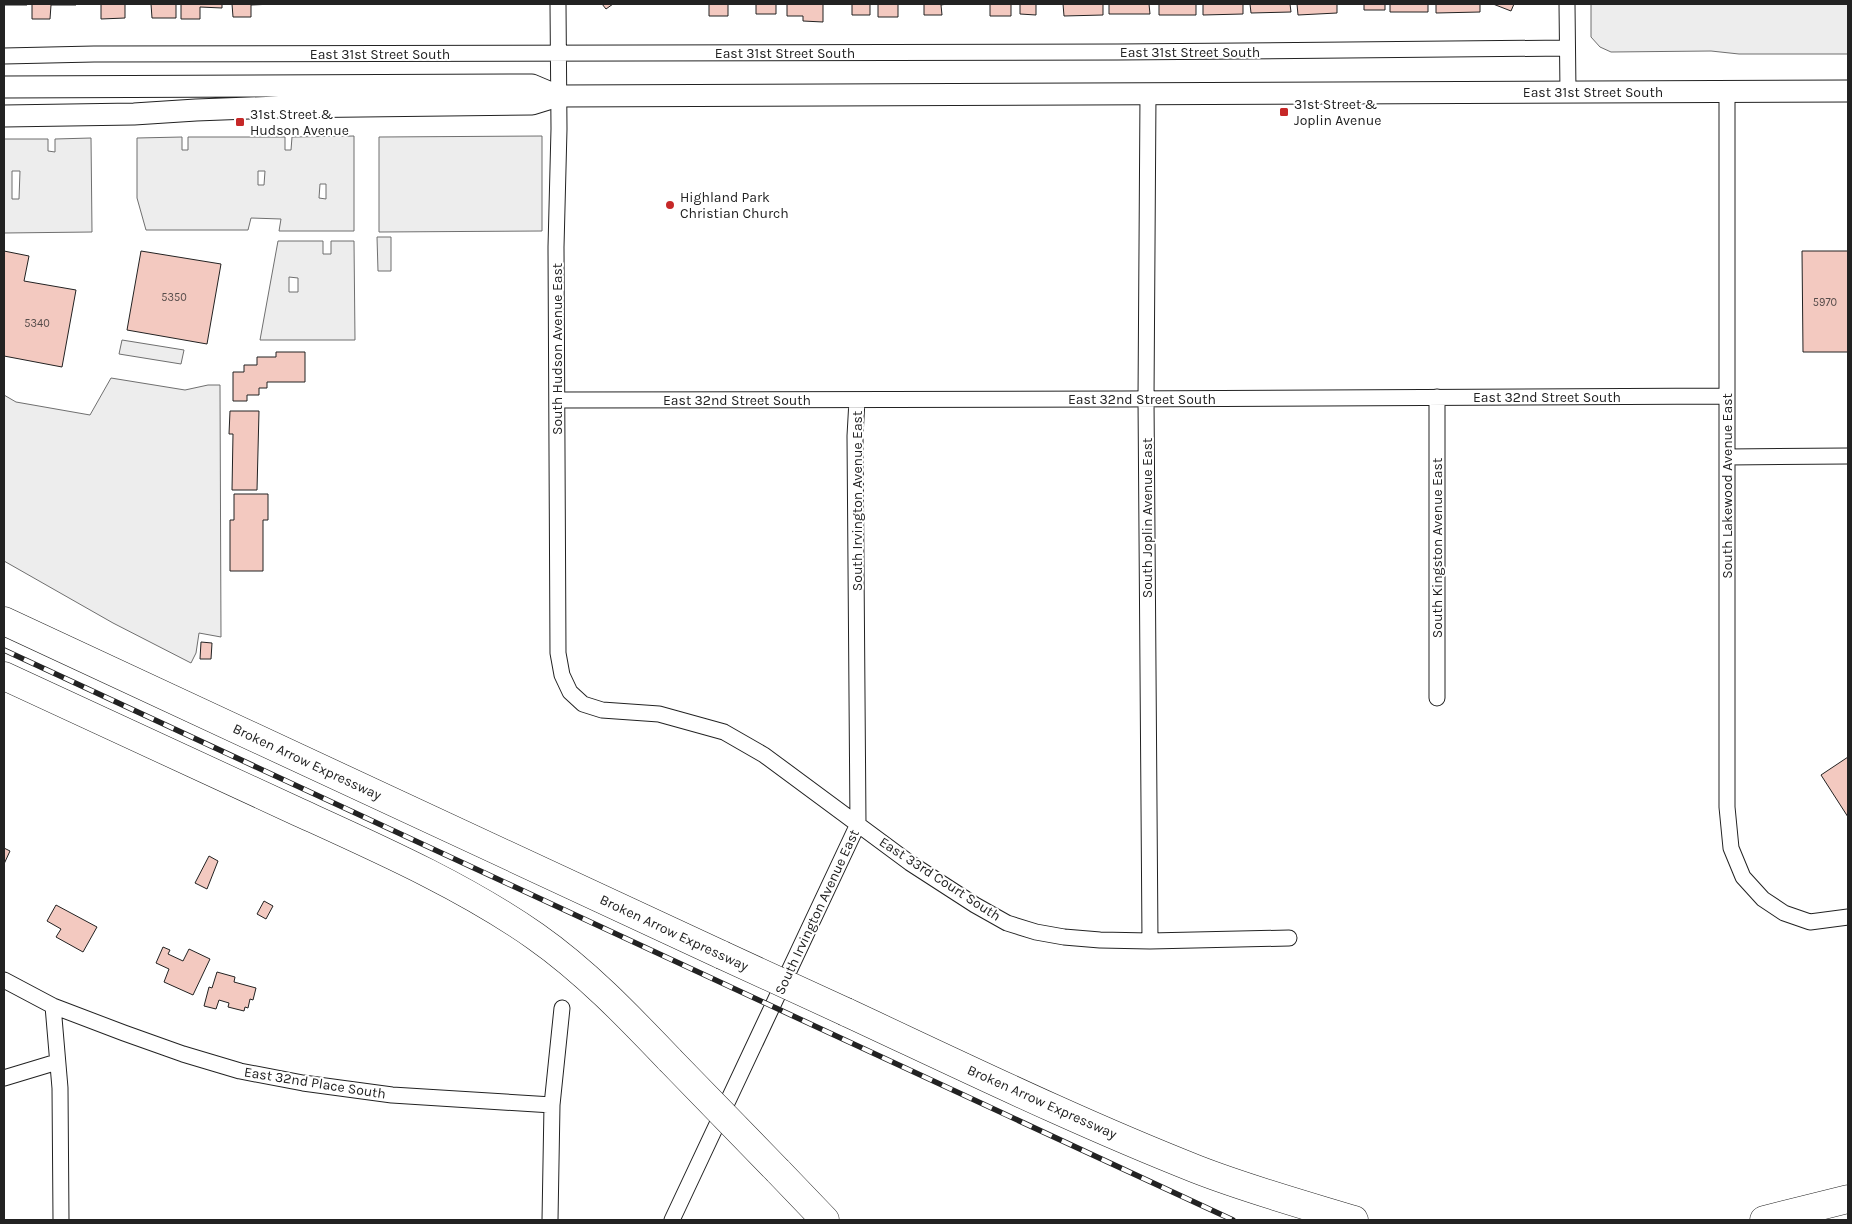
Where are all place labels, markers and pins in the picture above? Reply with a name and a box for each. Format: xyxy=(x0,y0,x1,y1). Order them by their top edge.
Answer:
place label: 31st Street & Joplin Avenue xyxy=(1294,96,1381,129)
place label: 31st Street & Hudson Avenue xyxy=(250,106,349,139)
marker: 31st Street & Joplin Avenue xyxy=(1278,106,1290,118)
marker: 31st Street & Hudson Avenue xyxy=(234,116,246,128)
place label: Highland Park Christian Church xyxy=(680,189,789,222)
marker: Highland Park Christian Church xyxy=(664,199,676,211)

